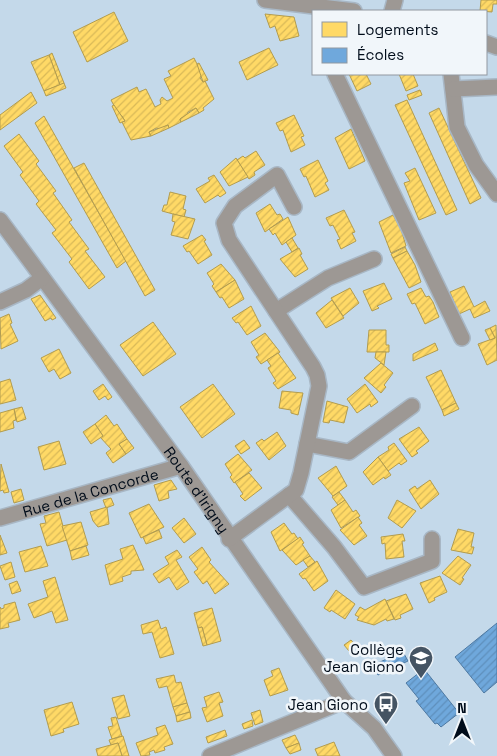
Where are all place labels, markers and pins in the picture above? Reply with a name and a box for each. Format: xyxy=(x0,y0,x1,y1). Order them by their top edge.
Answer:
place label: Collège Jean Giono xyxy=(324,640,404,676)
school or university icon: Collège Jean Giono xyxy=(408,645,434,679)
bus stop icon: Jean Giono xyxy=(373,691,399,725)
place label: Jean Giono xyxy=(288,695,368,714)

